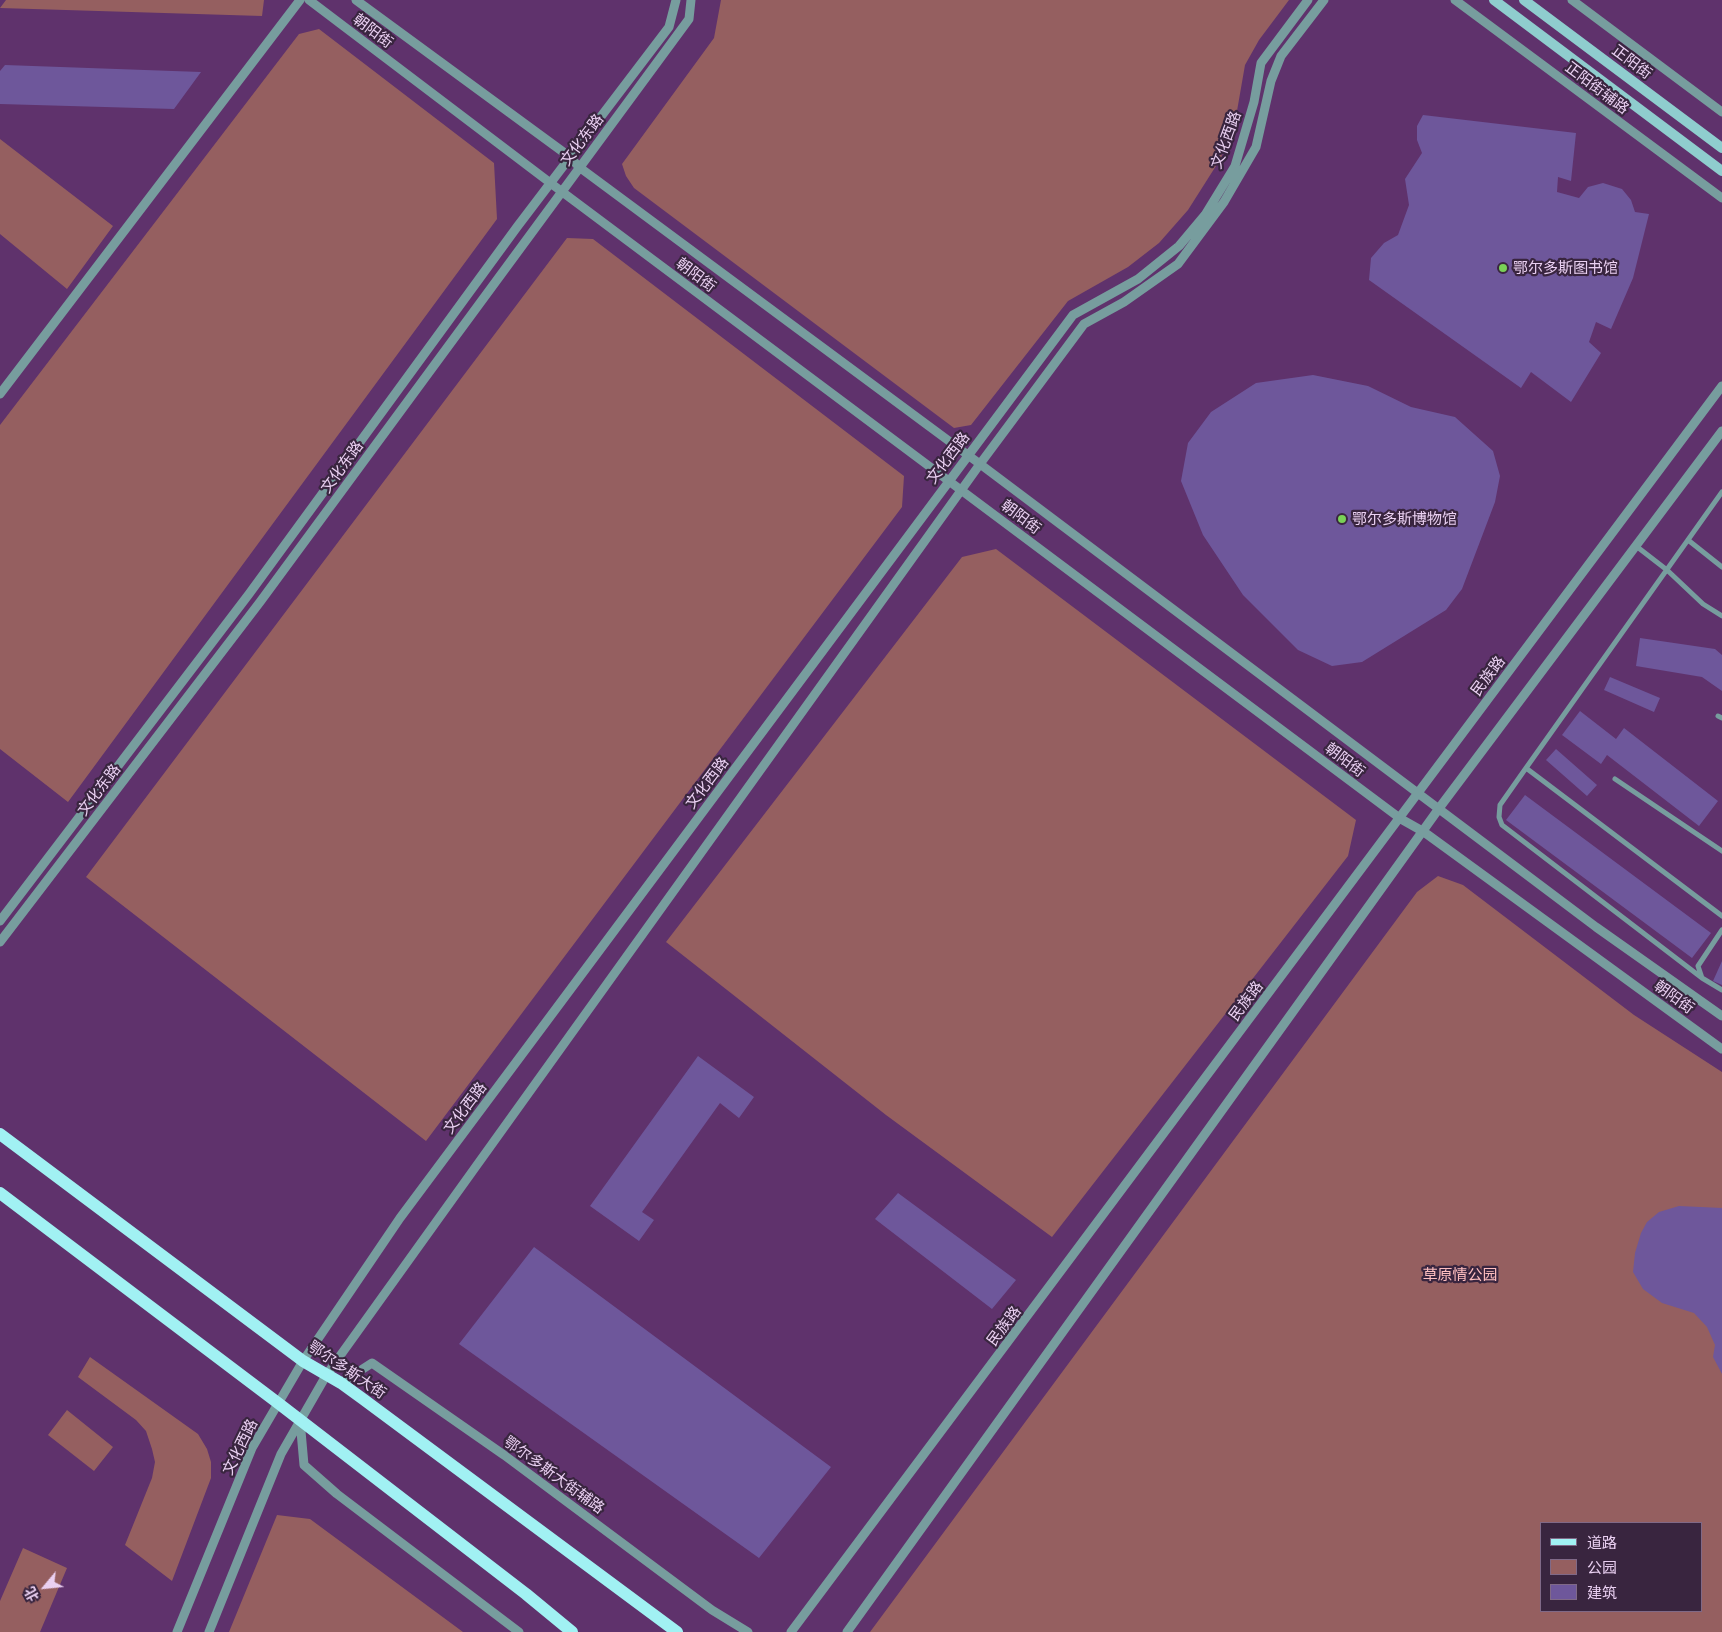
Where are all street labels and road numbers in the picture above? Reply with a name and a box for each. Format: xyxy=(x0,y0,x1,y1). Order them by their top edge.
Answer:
street label: 朝阳街 xyxy=(350,10,396,52)
street label: 正阳街 xyxy=(1609,41,1655,83)
street label: 正阳街辅路 xyxy=(1562,58,1632,118)
street label: 文化西路 xyxy=(1207,109,1245,171)
street label: 文化东路 xyxy=(557,111,607,169)
street label: 朝阳街 xyxy=(673,254,719,296)
street label: 文化西路 xyxy=(923,429,973,487)
street label: 文化东路 xyxy=(317,437,367,497)
street label: 朝阳街 xyxy=(998,496,1044,538)
street label: 民族路 xyxy=(1467,653,1509,699)
street label: 朝阳街 xyxy=(1322,739,1368,781)
street label: 文化西路 xyxy=(682,754,732,812)
street label: 文化东路 xyxy=(74,761,124,819)
street label: 朝阳街 xyxy=(1651,976,1697,1018)
street label: 民族路 xyxy=(1225,978,1267,1024)
street label: 文化西路 xyxy=(440,1079,490,1137)
street label: 民族路 xyxy=(983,1303,1025,1349)
street label: 鄂尔多斯大街 xyxy=(305,1337,389,1403)
street label: 文化西路 xyxy=(219,1416,261,1478)
street label: 鄂尔多斯大街辅路 xyxy=(500,1432,608,1518)

